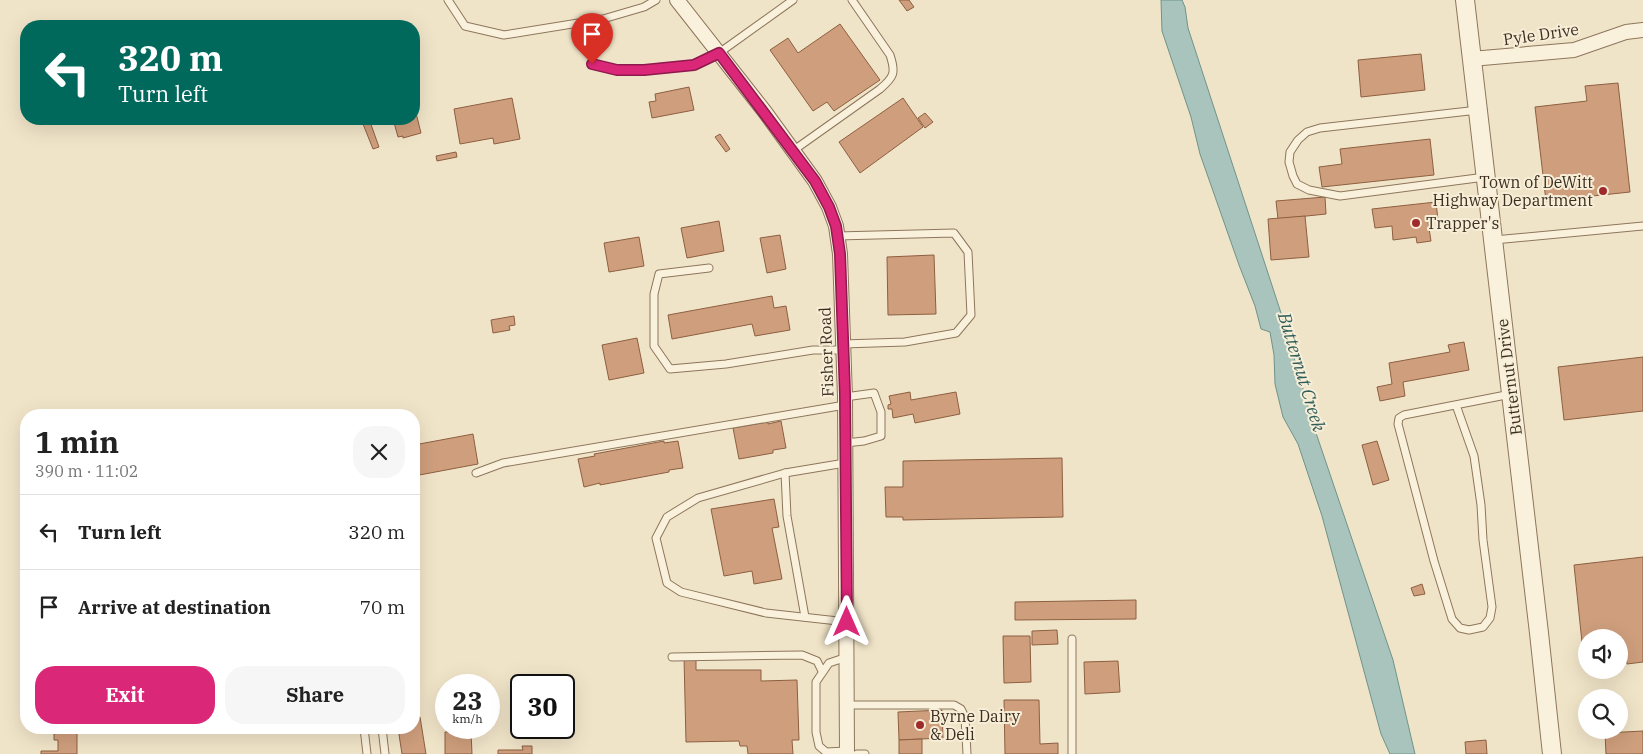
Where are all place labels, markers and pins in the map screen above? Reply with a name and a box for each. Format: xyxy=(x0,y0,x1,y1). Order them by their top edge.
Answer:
pin xyxy=(571,13,613,64)
place label: Town of DeWitt Highway Department xyxy=(1433,172,1593,210)
marker: Town of DeWitt Highway Department xyxy=(1597,185,1609,197)
place label: Trapper's xyxy=(1426,213,1499,233)
marker: Trapper's xyxy=(1410,217,1422,229)
place label: Byrne Dairy & Deli xyxy=(930,706,1020,744)
marker: Byrne Dairy & Deli xyxy=(914,719,926,731)

